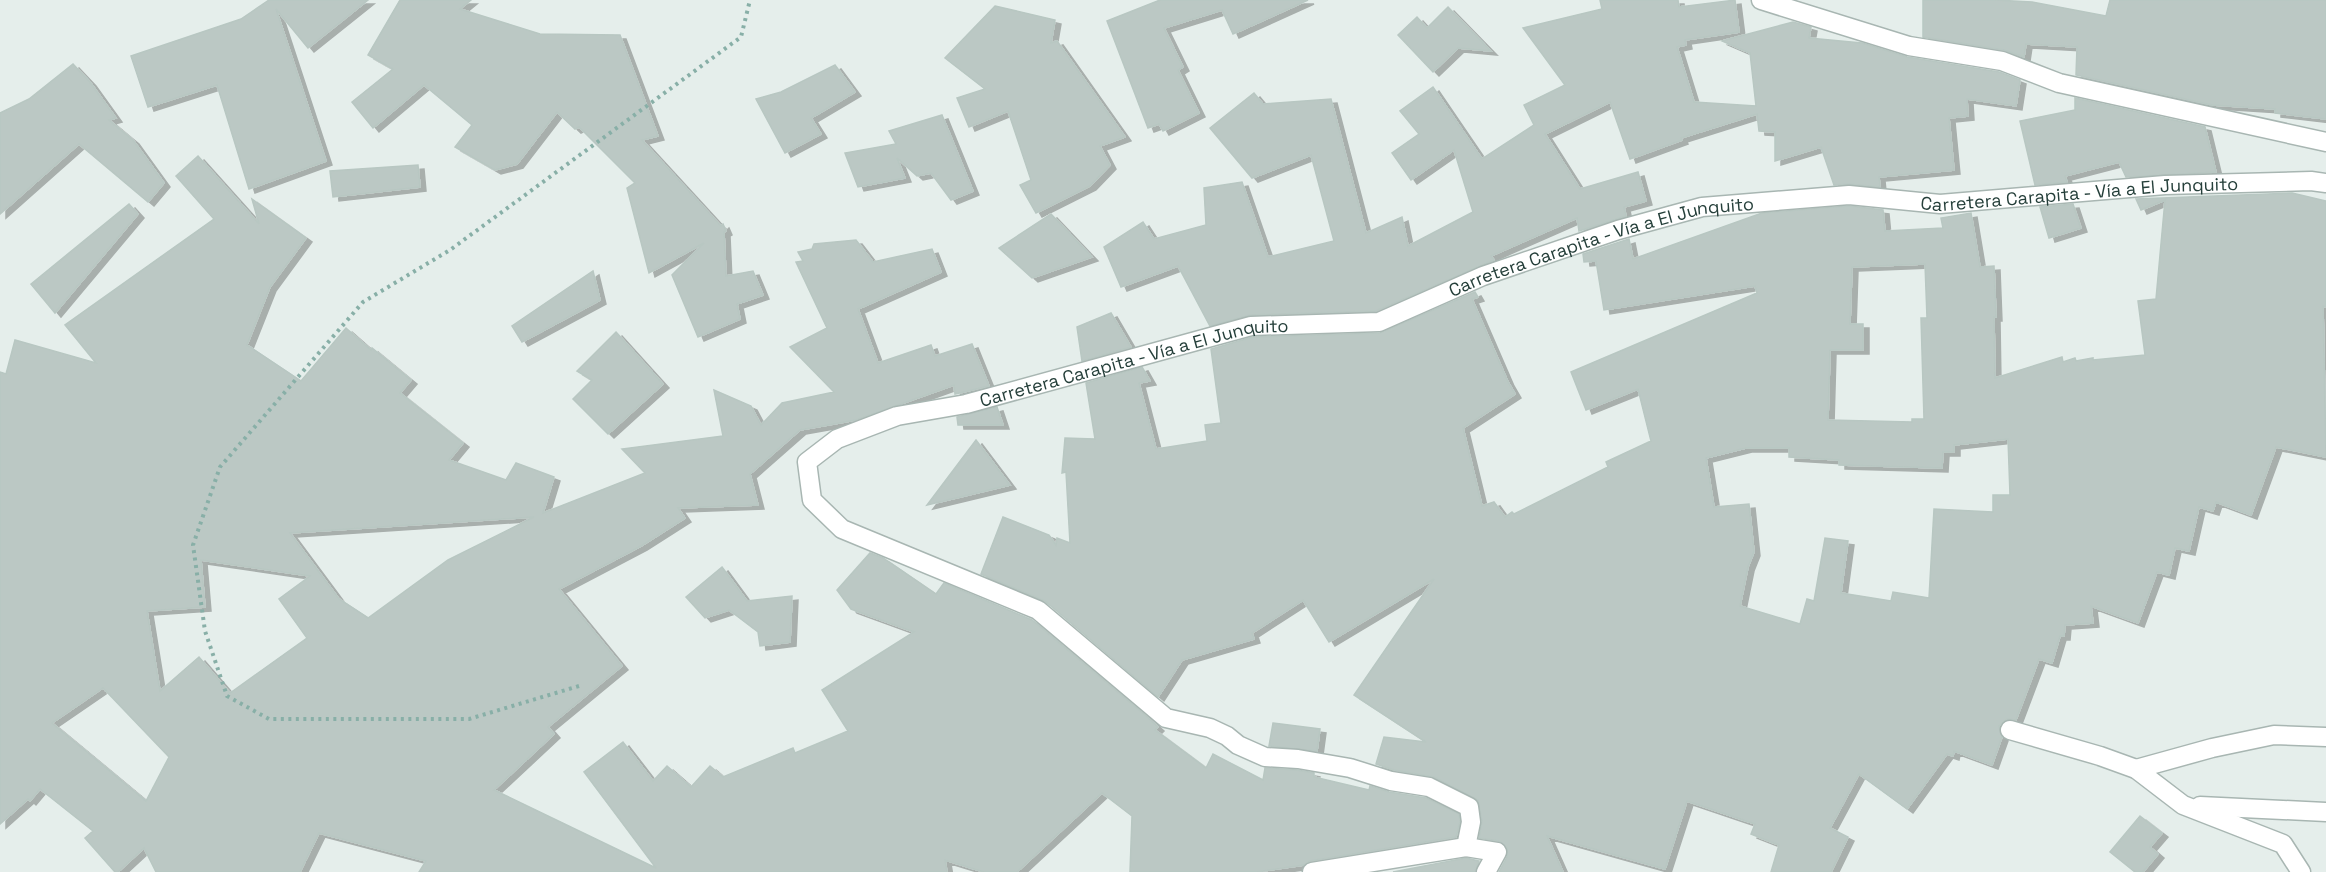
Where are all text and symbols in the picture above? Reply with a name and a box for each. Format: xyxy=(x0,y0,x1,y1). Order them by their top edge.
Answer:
street label: Carretera Carapita - Vía a El Junquito xyxy=(1920,171,2239,216)
street label: Carretera Carapita - Vía a El Junquito xyxy=(1445,191,1755,301)
street label: Carretera Carapita - Vía a El Junquito xyxy=(977,313,1289,411)

